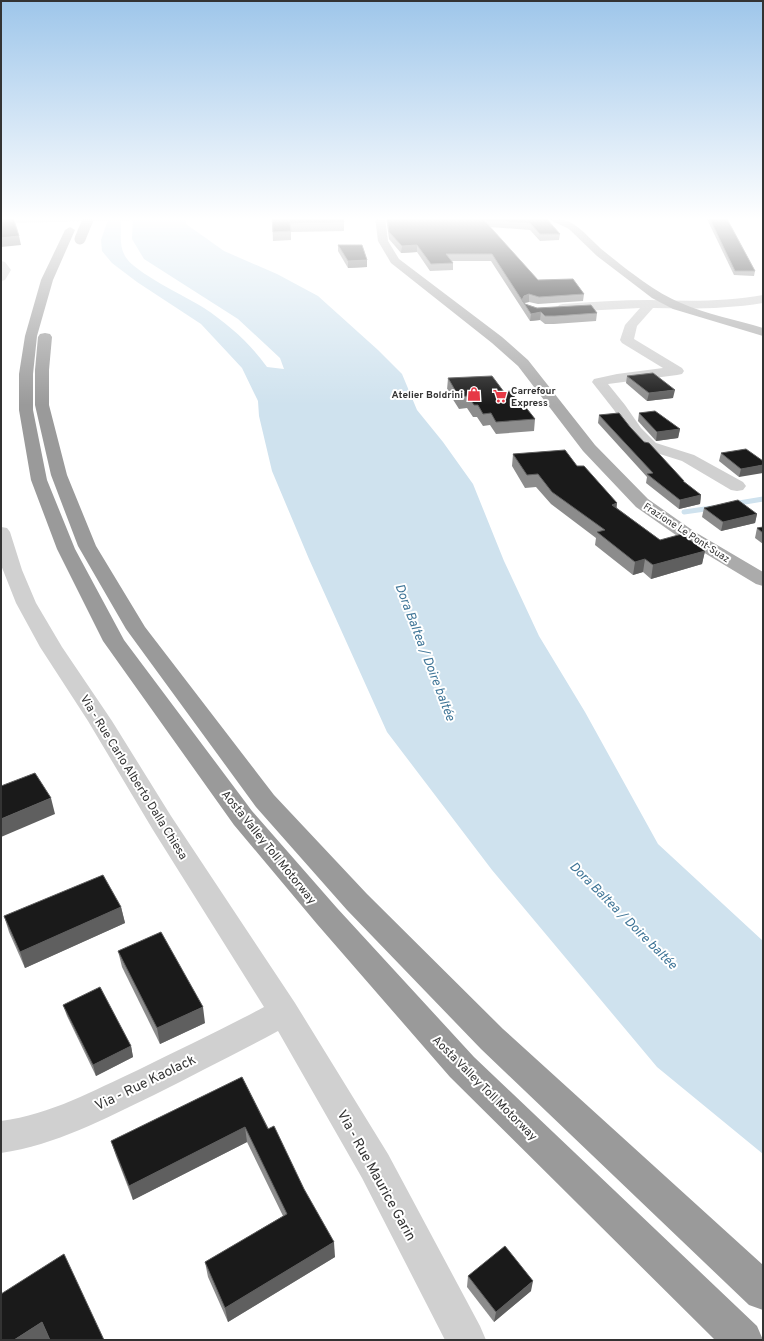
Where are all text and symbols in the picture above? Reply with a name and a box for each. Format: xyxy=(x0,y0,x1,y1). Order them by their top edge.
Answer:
place label: Carrefour Express xyxy=(511,385,556,410)
shop icon: Atelier Boldrini xyxy=(466,386,482,402)
supermarket icon: Carrefour Express xyxy=(492,388,508,404)
place label: Atelier Boldrini xyxy=(392,389,463,402)
street label: Frazione Le Pont-Suaz xyxy=(641,500,732,566)
water label: Dora Baltea / Doire baltée xyxy=(391,582,458,724)
street label: Via - Rue Carlo Alberto Dalla Chiesa xyxy=(76,692,191,863)
street label: Aosta Valley Toll Motorway xyxy=(217,787,319,908)
water label: Dora Baltea / Doire baltée xyxy=(565,859,680,974)
street label: Aosta Valley Toll Motorway xyxy=(428,1033,540,1145)
street label: Via - Rue Kaolack xyxy=(92,1052,199,1115)
street label: Via - Rue Maurice Garin xyxy=(333,1107,419,1244)

